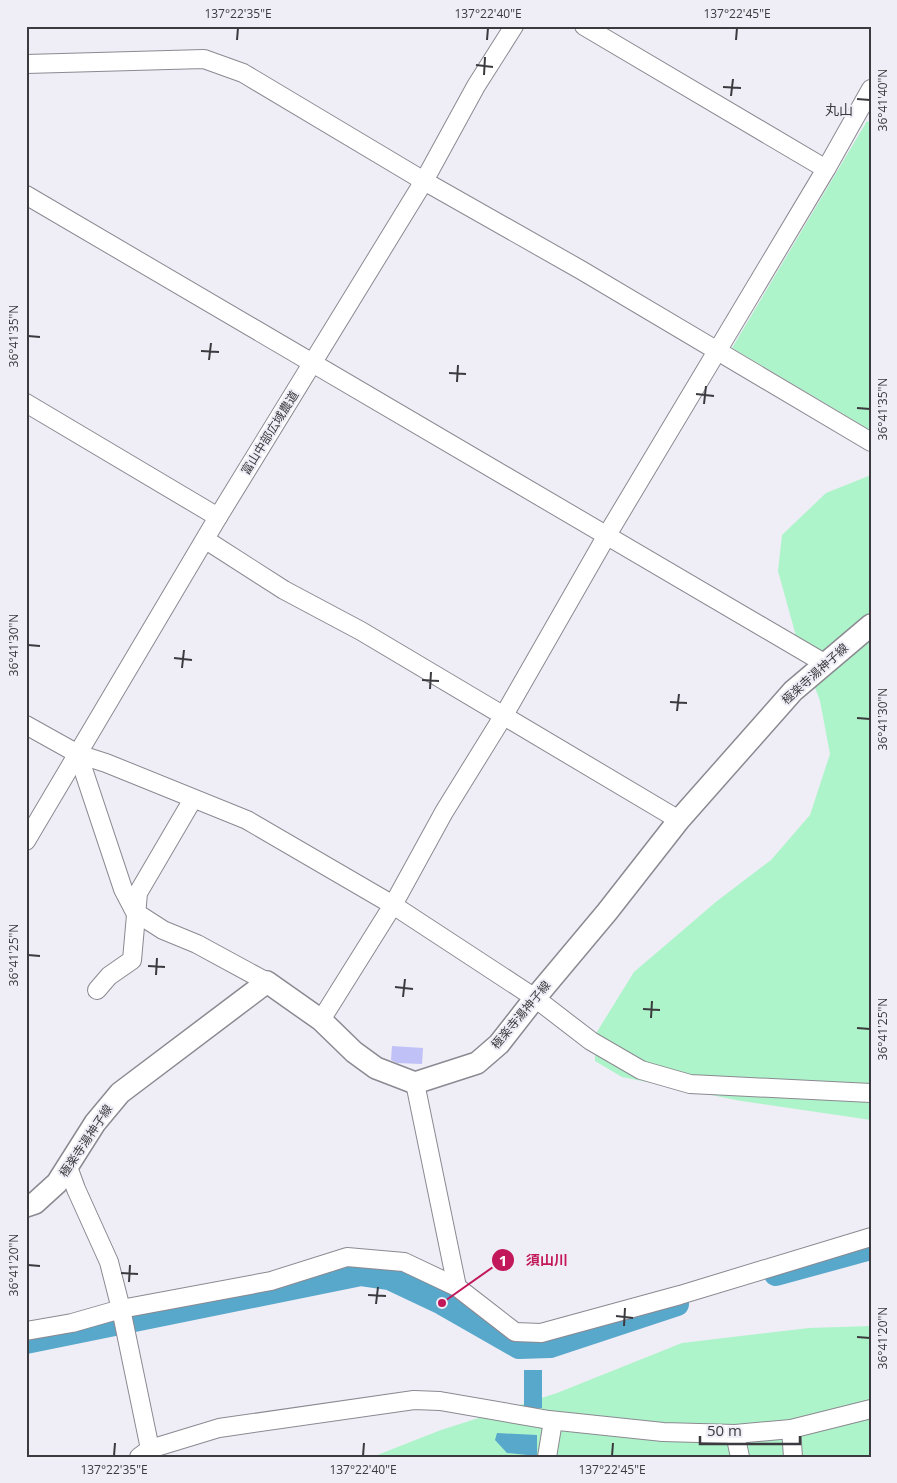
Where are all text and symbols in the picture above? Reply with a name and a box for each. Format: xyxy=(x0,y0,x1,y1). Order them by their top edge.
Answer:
text: 137°22'35"E xyxy=(204,5,272,22)
text: 137°22'40"E xyxy=(454,5,522,22)
text: 137°22'45"E xyxy=(703,5,771,22)
text: 36°41'40"N xyxy=(874,69,891,131)
district label: 丸山 xyxy=(825,100,853,119)
text: 36°41'35"N xyxy=(5,305,22,367)
text: 36°41'35"N xyxy=(874,378,891,440)
street label: 富山中部広域農道 xyxy=(237,388,302,478)
text: 36°41'30"N xyxy=(5,614,22,676)
street label: 極楽寺湯神子線 xyxy=(778,639,852,708)
text: 36°41'30"N xyxy=(874,688,891,750)
text: 36°41'25"N xyxy=(5,924,22,986)
street label: 極楽寺湯神子線 xyxy=(487,977,554,1052)
text: 36°41'25"N xyxy=(874,998,891,1060)
street label: 極楽寺湯神子線 xyxy=(55,1101,116,1180)
text: 36°41'20"N xyxy=(5,1234,22,1296)
callout: 須山川 xyxy=(491,1246,578,1275)
text: 1 xyxy=(499,1250,507,1270)
text: 須山川 xyxy=(526,1250,568,1269)
text: 36°41'20"N xyxy=(874,1307,891,1369)
scale bar xyxy=(700,1413,800,1445)
text: 50 m xyxy=(707,1420,742,1440)
text: 137°22'35"E xyxy=(80,1461,148,1478)
text: 137°22'40"E xyxy=(329,1461,397,1478)
text: 137°22'45"E xyxy=(578,1461,646,1478)

